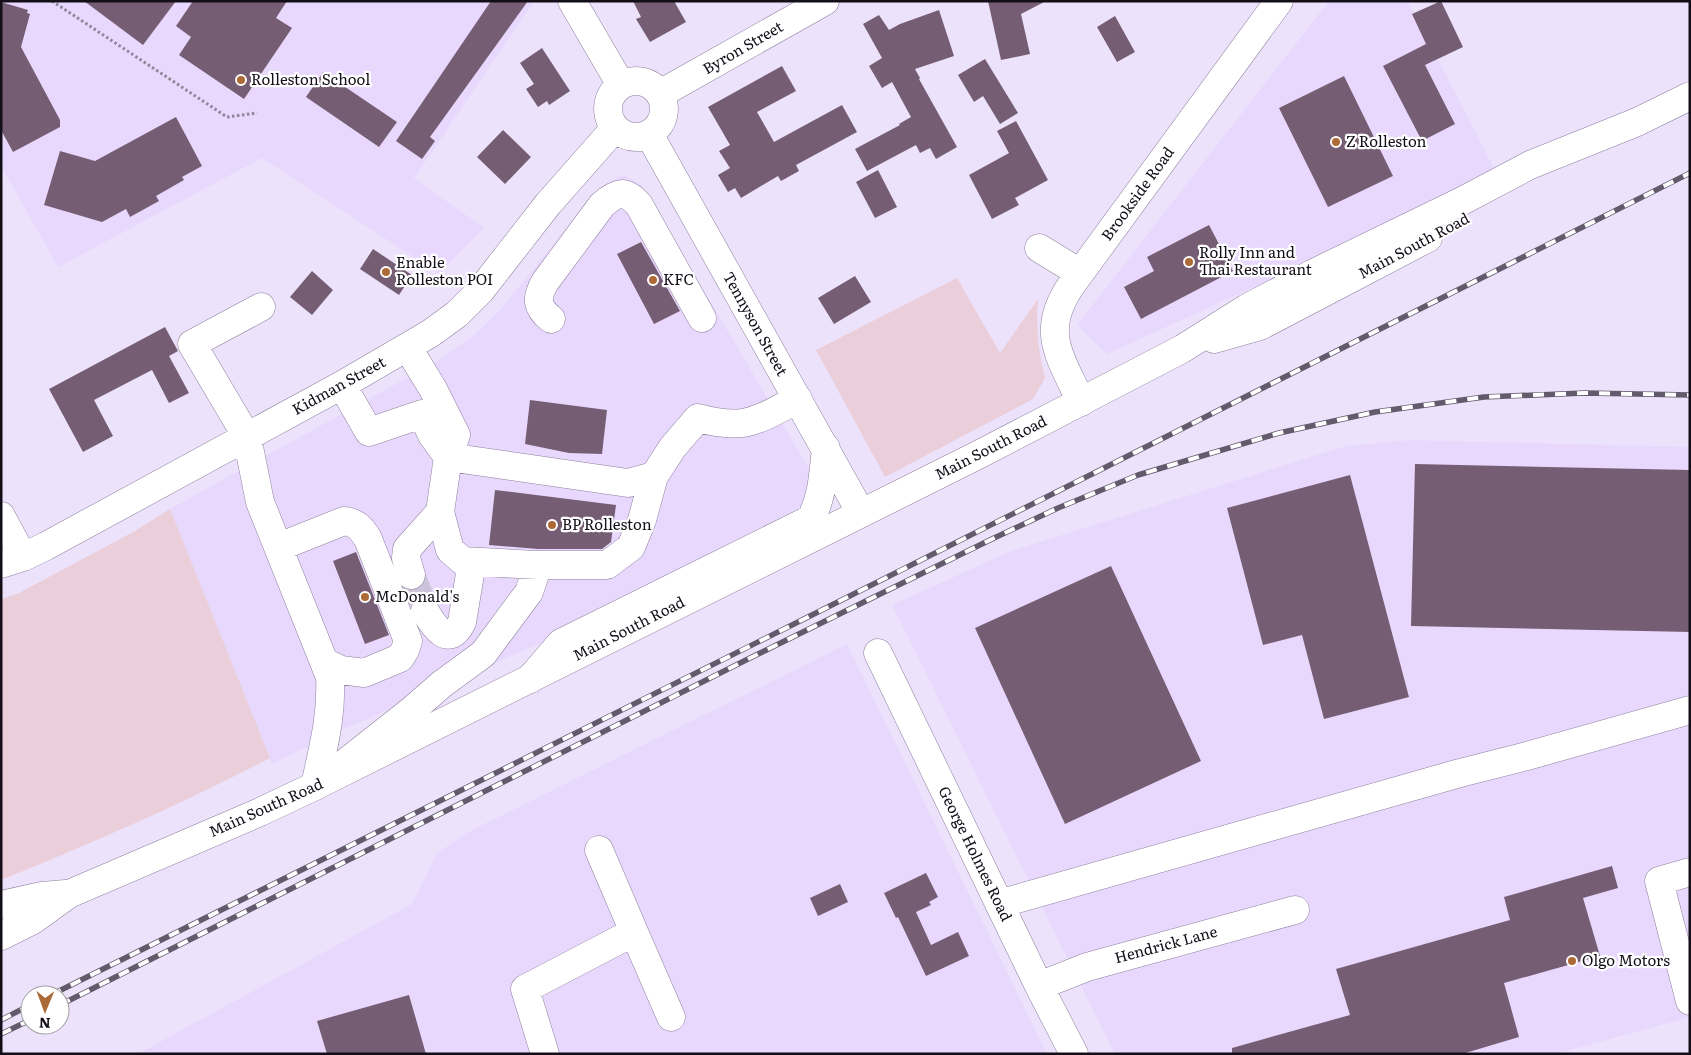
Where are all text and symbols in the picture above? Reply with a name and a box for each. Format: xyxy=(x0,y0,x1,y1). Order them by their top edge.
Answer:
street label: Byron Street xyxy=(698,14,787,79)
place label: Rolleston School xyxy=(251,67,370,90)
marker: Rolleston School xyxy=(235,74,247,86)
place label: Z Rolleston xyxy=(1346,129,1427,152)
marker: Z Rolleston xyxy=(1330,136,1342,148)
street label: Brookside Road xyxy=(1095,141,1179,245)
street label: Main South Road xyxy=(1354,206,1473,284)
place label: Rolly Inn and Thai Restaurant xyxy=(1199,240,1312,280)
place label: Enable Rolleston POI xyxy=(396,250,493,290)
marker: Rolly Inn and Thai Restaurant xyxy=(1183,256,1195,268)
marker: Enable Rolleston POI xyxy=(380,266,392,278)
place label: KFC xyxy=(663,267,694,290)
street label: Tennyson Street xyxy=(718,267,795,380)
marker: KFC xyxy=(647,274,659,286)
street label: Kidman Street xyxy=(287,349,389,420)
street label: Main South Road xyxy=(930,409,1050,485)
place label: BP Rolleston xyxy=(562,512,652,535)
marker: BP Rolleston xyxy=(546,519,558,531)
place label: McDonald's xyxy=(375,584,459,607)
street label: Main South Road xyxy=(568,590,688,666)
marker: McDonald's xyxy=(359,591,371,603)
street label: Main South Road xyxy=(205,771,326,842)
street label: George Holmes Road xyxy=(934,782,1019,925)
street label: Hendrick Lane xyxy=(1112,919,1220,968)
place label: Olgo Motors xyxy=(1582,948,1670,971)
marker: Olgo Motors xyxy=(1566,955,1578,967)
north arrow xyxy=(20,985,70,1035)
text: N xyxy=(38,1014,51,1034)

